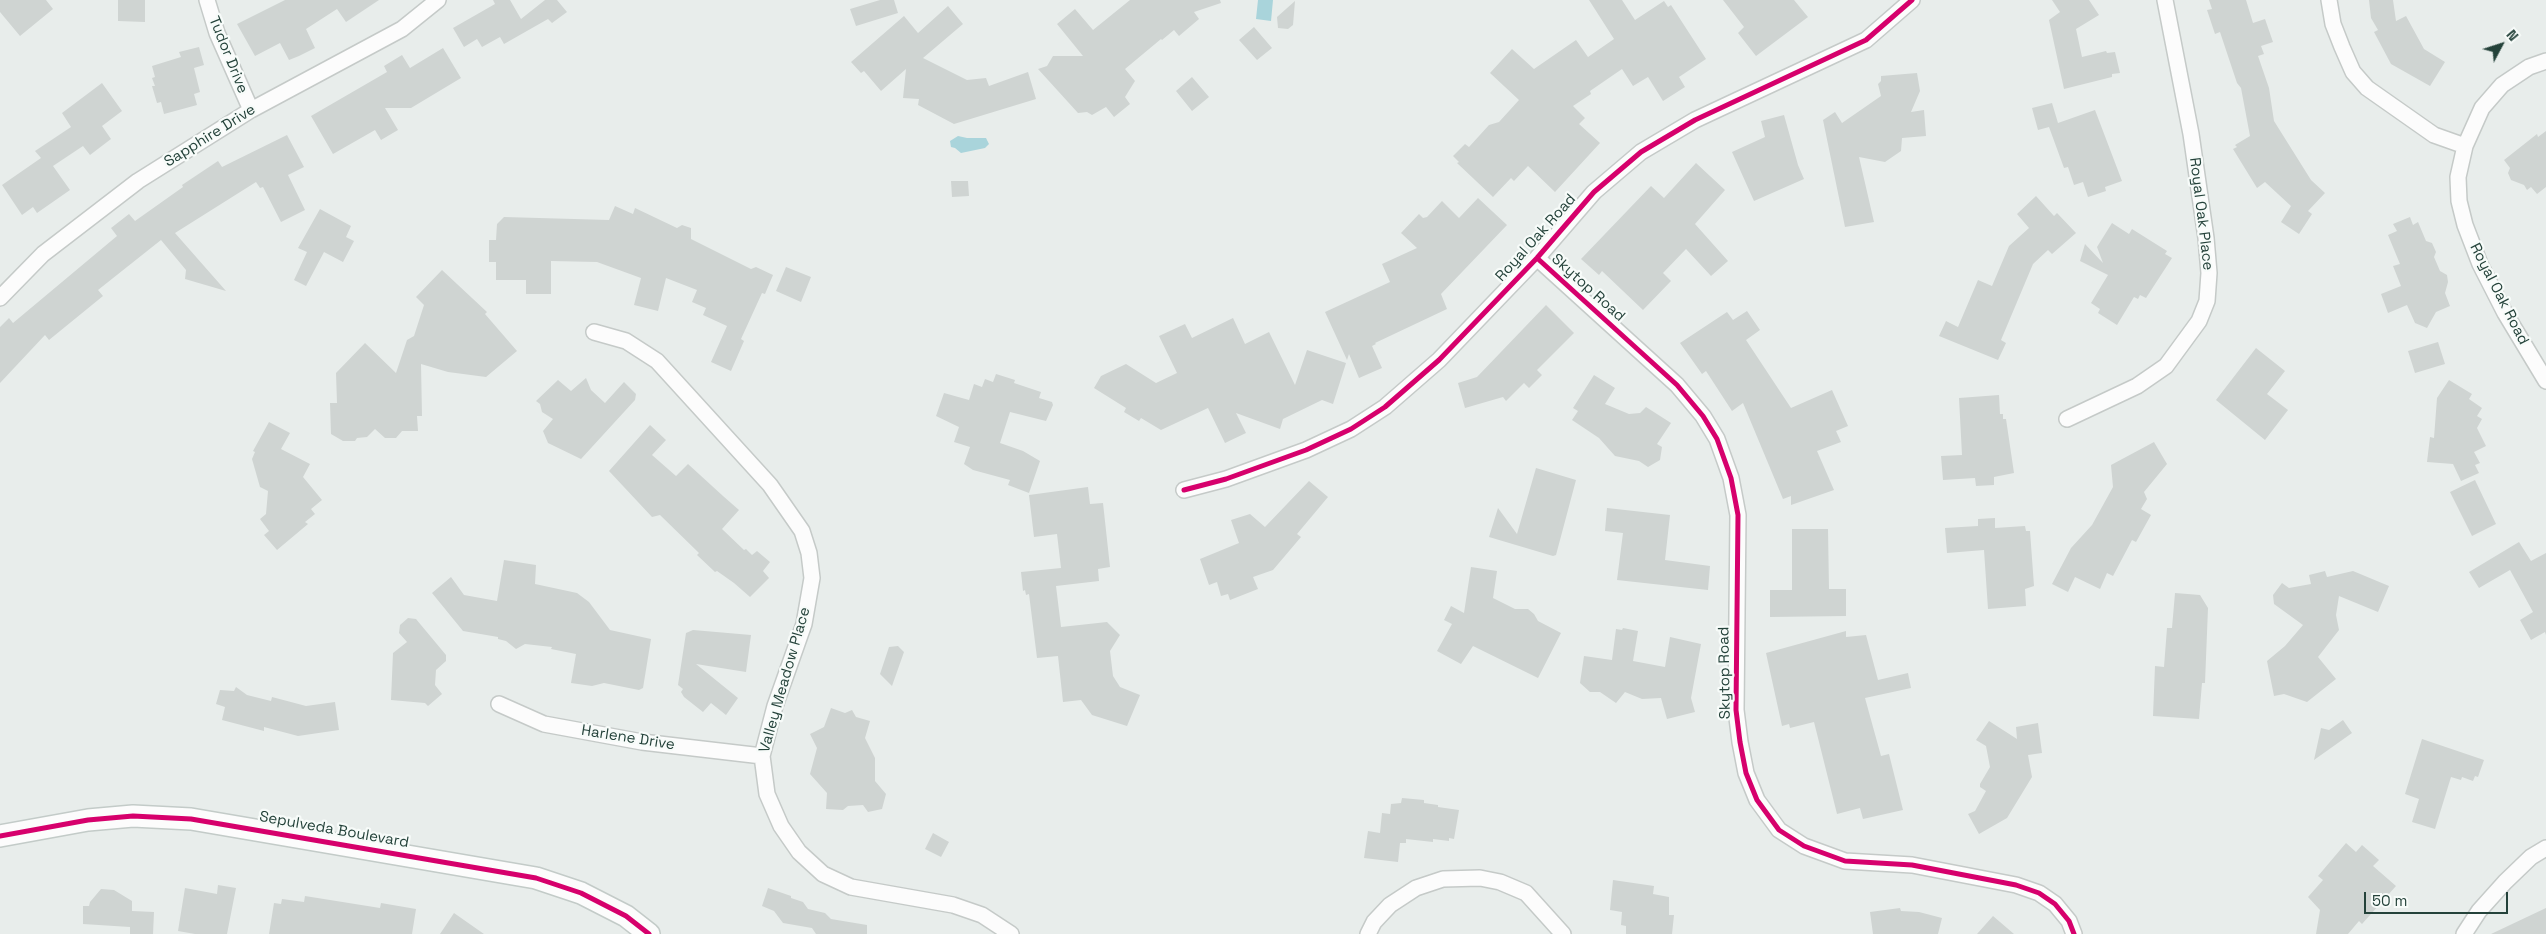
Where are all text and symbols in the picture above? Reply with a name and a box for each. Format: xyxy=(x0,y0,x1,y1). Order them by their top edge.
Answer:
street label: Tudor Drive xyxy=(204,14,252,96)
north arrow xyxy=(2476,20,2526,70)
text: N xyxy=(2503,26,2522,45)
street label: Sapphire Drive xyxy=(161,101,259,171)
street label: Royal Oak Place xyxy=(2185,157,2217,271)
street label: Royal Oak Road xyxy=(1492,191,1580,285)
street label: Royal Oak Road xyxy=(2466,240,2532,348)
street label: Skytop Road xyxy=(1548,250,1628,326)
street label: Valley Meadow Place xyxy=(756,605,814,755)
street label: Skytop Road xyxy=(1715,627,1735,719)
street label: Harlene Drive xyxy=(580,722,676,754)
street label: Sepulveda Boulevard xyxy=(258,808,410,852)
scale bar xyxy=(2366,882,2510,914)
text: 50 m xyxy=(2372,891,2407,910)

